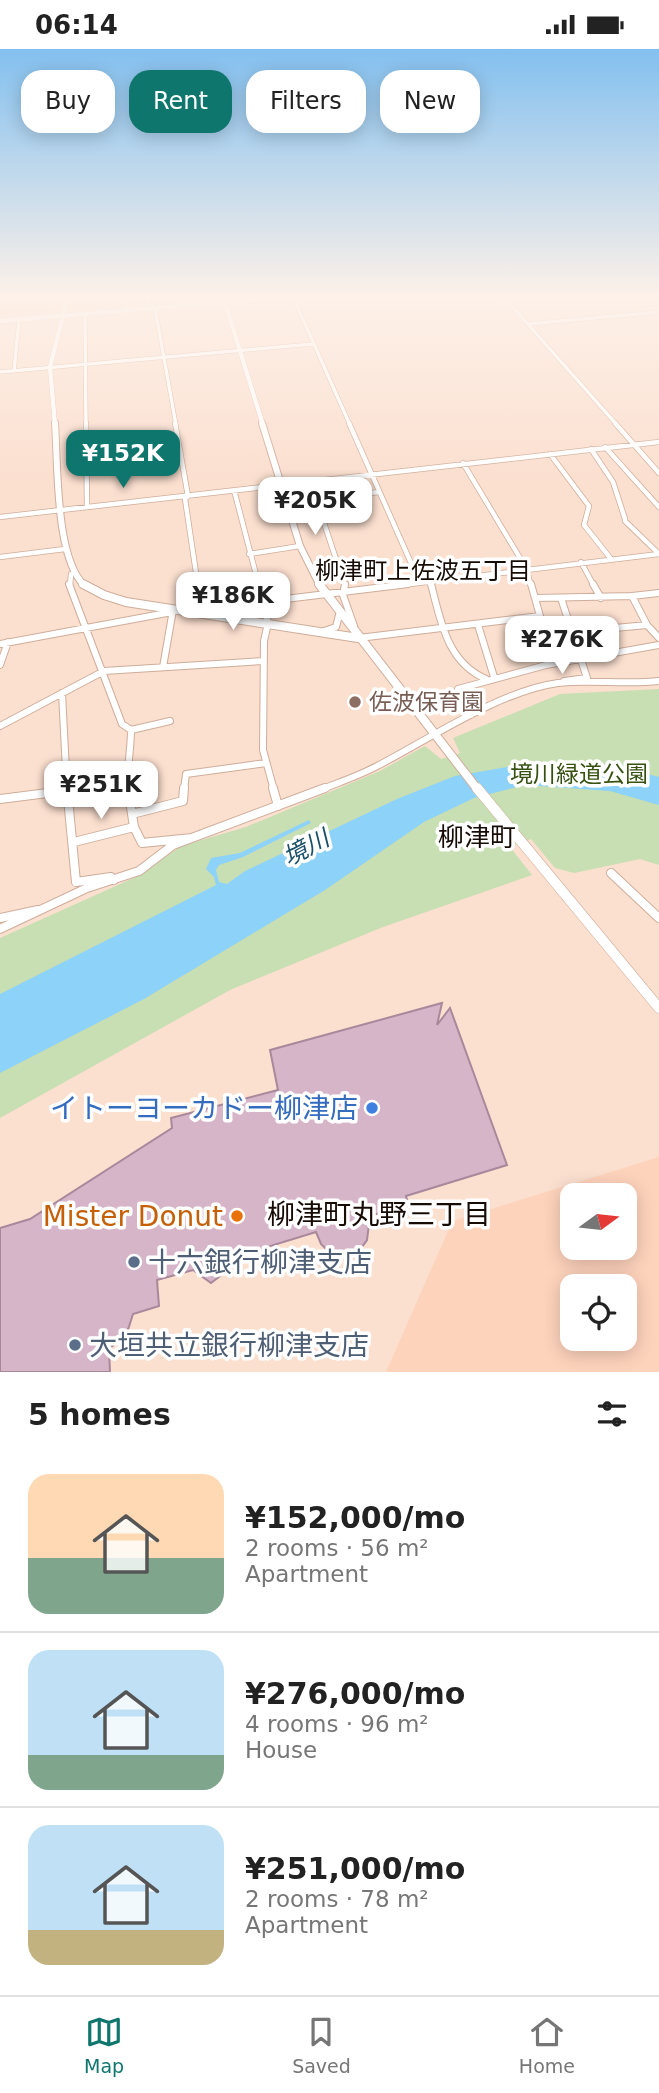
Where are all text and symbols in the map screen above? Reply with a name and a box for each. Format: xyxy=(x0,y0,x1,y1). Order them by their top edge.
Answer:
text: 06:14 xyxy=(35,10,118,40)
chip: Buy xyxy=(21,70,115,133)
chip: Rent xyxy=(129,70,232,133)
chip: Filters xyxy=(246,70,366,133)
chip: New xyxy=(380,70,480,133)
pin: ¥152K xyxy=(74,431,172,490)
text: ¥152K xyxy=(82,440,164,466)
pin: ¥205K xyxy=(266,477,364,537)
text: ¥205K xyxy=(274,487,356,513)
district label: 柳津町上佐波五丁目 xyxy=(315,557,531,585)
pin: ¥186K xyxy=(184,573,282,632)
text: ¥186K xyxy=(192,582,274,608)
pin: ¥276K xyxy=(513,617,611,676)
text: ¥276K xyxy=(521,626,603,652)
place label: 佐波保育園 xyxy=(369,689,484,715)
marker: 佐波保育園 xyxy=(347,694,363,710)
pin: ¥251K xyxy=(52,761,150,821)
park label: 境川緑道公園 xyxy=(510,761,648,787)
text: ¥251K xyxy=(60,771,142,797)
district label: 柳津町 xyxy=(438,822,516,852)
water label: 境川 xyxy=(278,823,336,872)
place label: イトーヨーカドー柳津店 xyxy=(50,1092,358,1125)
marker: イトーヨーカドー柳津店 xyxy=(364,1100,380,1116)
north arrow xyxy=(560,1183,637,1260)
map controls xyxy=(560,1183,637,1351)
district label: 柳津町丸野三丁目 xyxy=(267,1198,491,1231)
place label: Mister Donut xyxy=(43,1200,223,1233)
marker: Mister Donut xyxy=(229,1208,245,1224)
place label: 十六銀行柳津支店 xyxy=(148,1246,372,1279)
marker: 十六銀行柳津支店 xyxy=(126,1254,142,1270)
button: locate xyxy=(560,1274,637,1351)
place label: 大垣共立銀行柳津支店 xyxy=(89,1329,369,1362)
marker: 大垣共立銀行柳津支店 xyxy=(67,1337,83,1353)
icon: filters xyxy=(593,1395,631,1433)
text: 5 homes xyxy=(28,1397,171,1432)
text: ¥152,000/mo xyxy=(245,1500,465,1535)
icon: home xyxy=(84,1502,168,1586)
text: 2 rooms · 56 m² xyxy=(245,1535,429,1561)
text: Apartment xyxy=(245,1561,368,1587)
text: ¥276,000/mo xyxy=(245,1676,465,1711)
icon: home xyxy=(84,1678,168,1762)
text: 4 rooms · 96 m² xyxy=(245,1711,429,1737)
text: House xyxy=(245,1737,317,1763)
text: ¥251,000/mo xyxy=(245,1851,465,1886)
icon: home xyxy=(84,1853,168,1937)
text: 2 rooms · 78 m² xyxy=(245,1886,429,1912)
text: Apartment xyxy=(245,1912,368,1938)
tab: Map xyxy=(84,2013,124,2077)
tab: Saved xyxy=(292,2013,351,2077)
tab: Home xyxy=(519,2013,575,2077)

